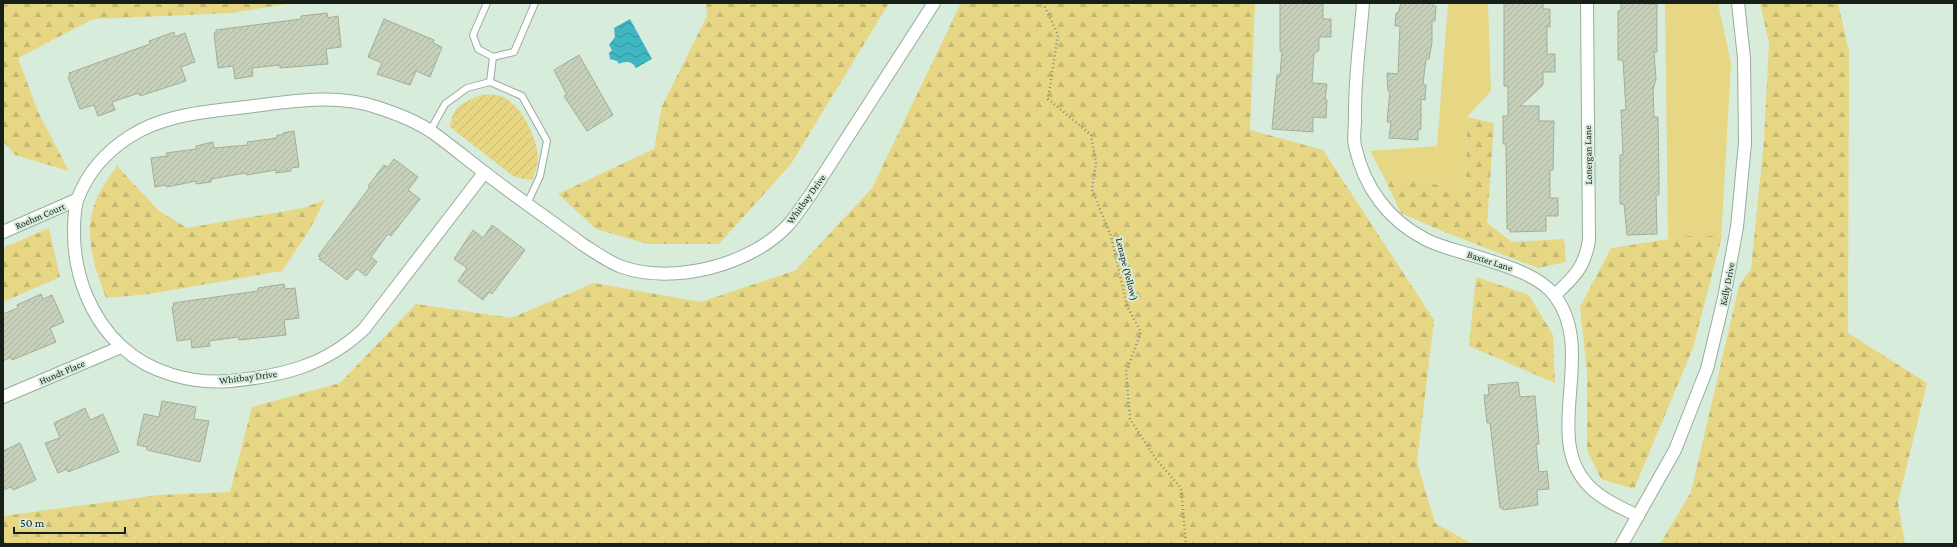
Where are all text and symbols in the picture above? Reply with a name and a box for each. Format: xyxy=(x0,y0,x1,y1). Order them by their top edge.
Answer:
street label: Lonergan Lane xyxy=(1582,125,1594,185)
street label: Whitbay Drive xyxy=(784,172,828,226)
street label: Roehm Court xyxy=(13,200,67,231)
street label: Lenape (Yellow) xyxy=(1113,236,1140,302)
street label: Baxter Lane xyxy=(1466,248,1515,274)
street label: Kelly Drive xyxy=(1717,261,1737,306)
street label: Hundt Place xyxy=(38,357,87,387)
street label: Whitbay Drive xyxy=(218,368,278,386)
scale bar xyxy=(14,509,125,535)
text: 50 m xyxy=(20,516,45,530)

